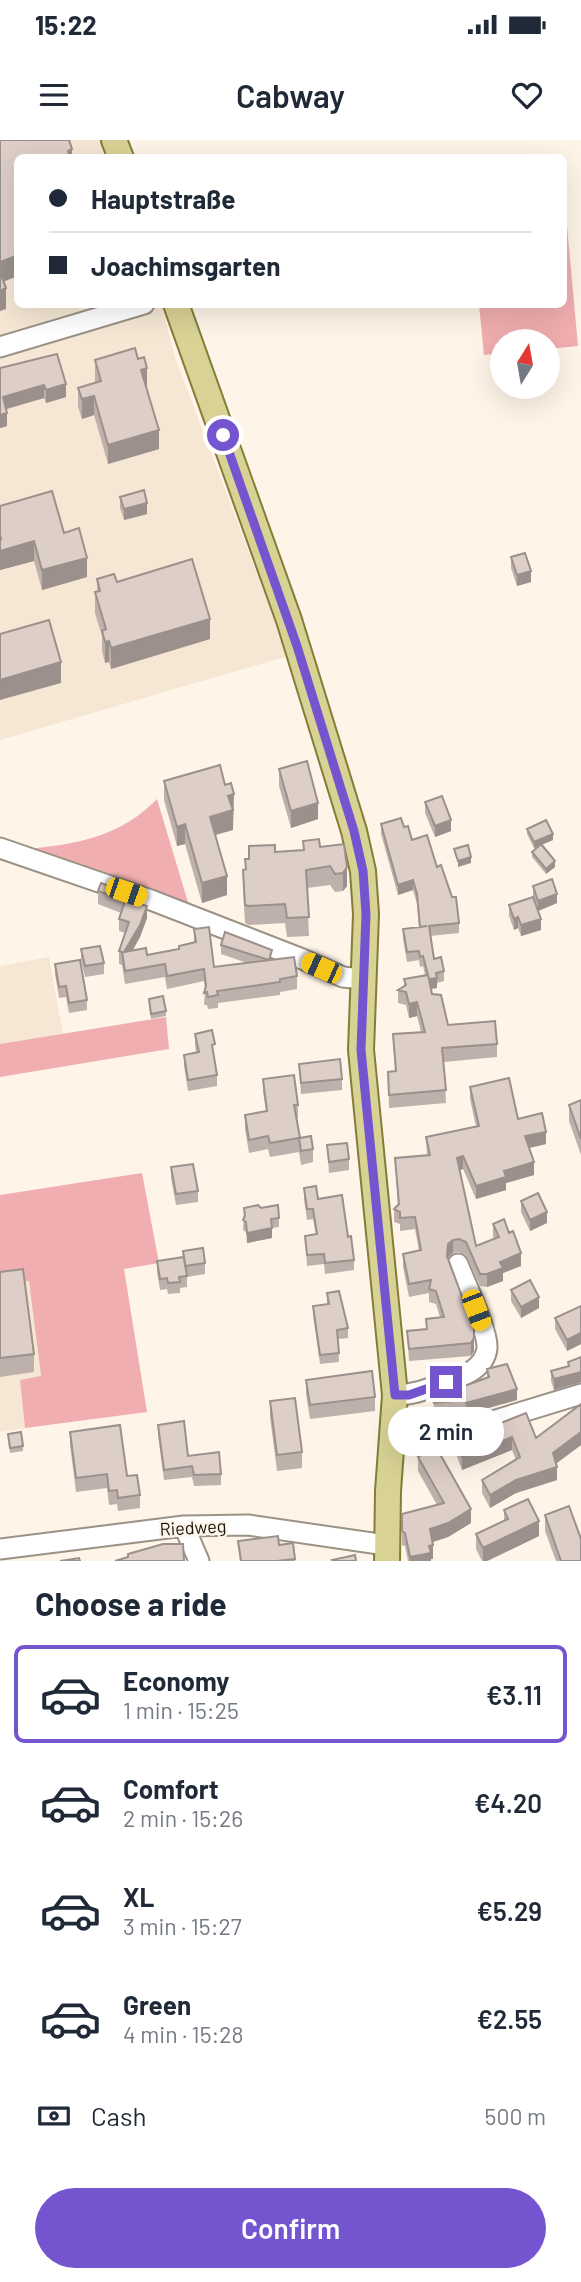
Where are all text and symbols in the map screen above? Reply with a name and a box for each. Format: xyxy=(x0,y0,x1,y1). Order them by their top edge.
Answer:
text: 15:22 xyxy=(35,9,97,40)
icon: menu xyxy=(35,76,73,114)
text: Cabway xyxy=(236,76,345,114)
icon: heart xyxy=(508,76,546,114)
text: Hauptstraße xyxy=(91,183,235,214)
text: Joachimsgarten xyxy=(91,250,280,281)
north arrow xyxy=(490,329,560,399)
map controls xyxy=(490,329,560,399)
route start xyxy=(207,419,239,451)
car xyxy=(103,875,150,909)
car xyxy=(298,950,345,986)
car xyxy=(459,1287,494,1333)
route end xyxy=(430,1366,462,1398)
callout: 2 min xyxy=(388,1406,504,1456)
text: 2 min xyxy=(419,1417,473,1445)
street label: Riedweg xyxy=(159,1514,227,1540)
text: Choose a ride xyxy=(35,1584,227,1622)
icon: car xyxy=(39,1663,102,1726)
text: Economy xyxy=(123,1665,229,1696)
text: €3.11 xyxy=(486,1679,542,1710)
text: 1 min · 15:25 xyxy=(123,1696,239,1724)
icon: car xyxy=(39,1771,102,1834)
text: Comfort xyxy=(123,1773,219,1804)
text: €4.20 xyxy=(474,1787,542,1818)
text: 2 min · 15:26 xyxy=(123,1804,243,1832)
icon: car xyxy=(39,1879,102,1942)
text: XL xyxy=(123,1881,154,1912)
text: €5.29 xyxy=(477,1895,542,1926)
text: 3 min · 15:27 xyxy=(123,1912,242,1940)
icon: car xyxy=(39,1987,102,2050)
text: Green xyxy=(123,1989,191,2020)
text: €2.55 xyxy=(477,2003,542,2034)
text: 4 min · 15:28 xyxy=(123,2020,244,2048)
icon: cash xyxy=(35,2097,73,2135)
text: Cash xyxy=(91,2100,146,2131)
text: 500 m xyxy=(485,2102,546,2130)
button: Confirm xyxy=(35,2188,546,2268)

